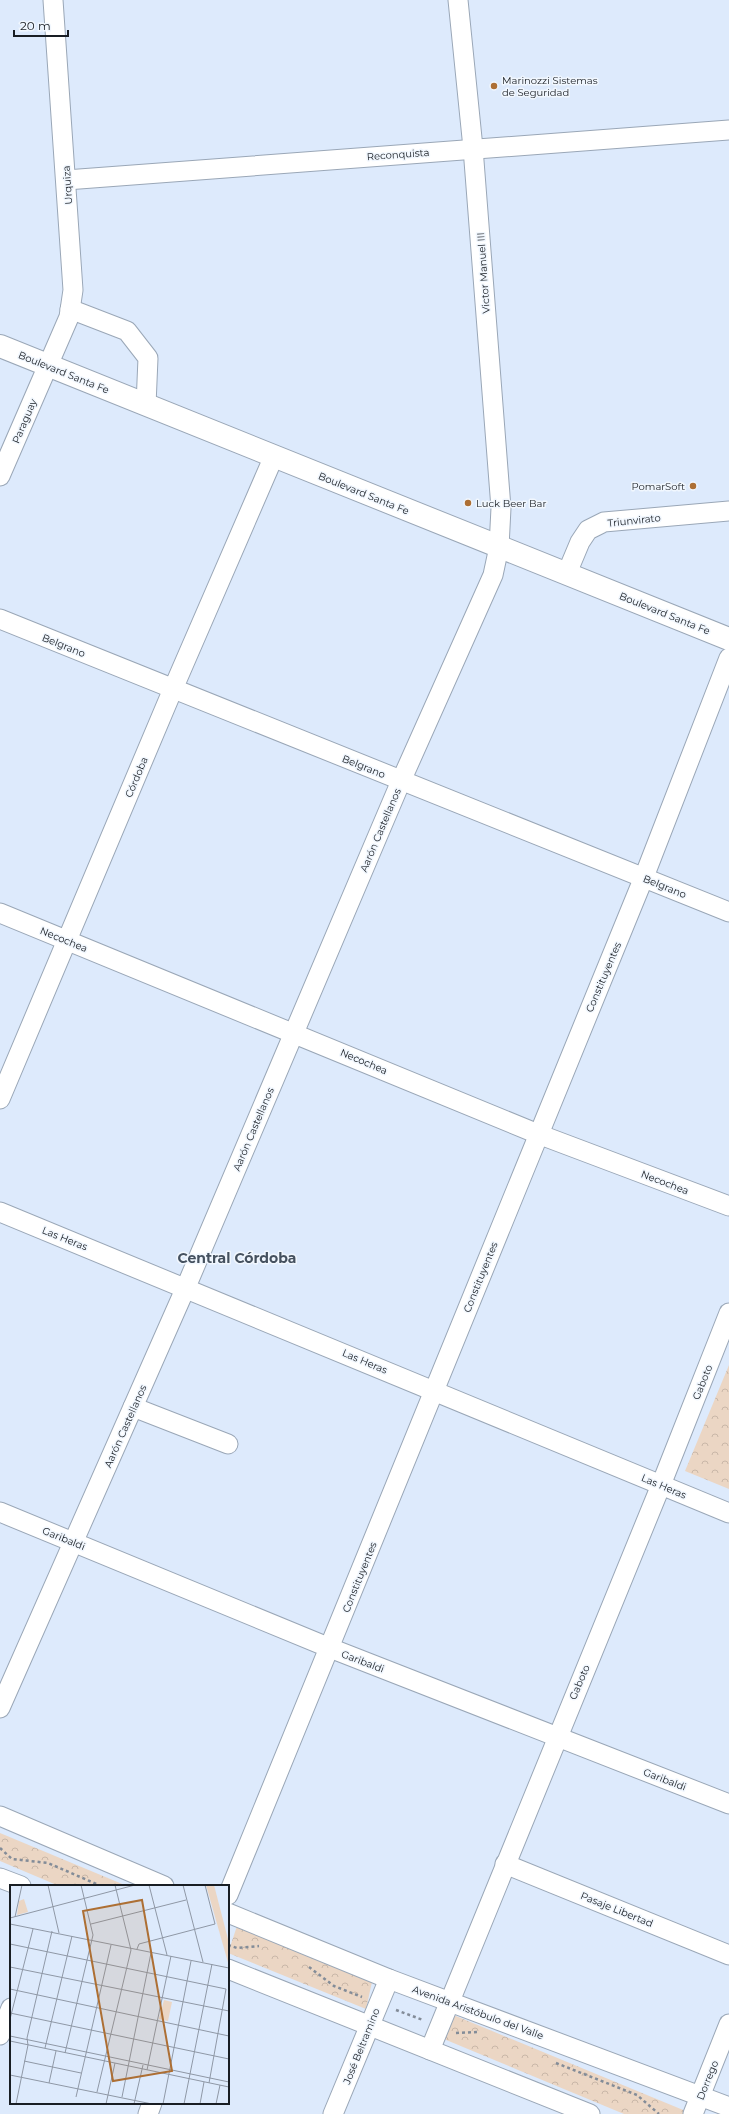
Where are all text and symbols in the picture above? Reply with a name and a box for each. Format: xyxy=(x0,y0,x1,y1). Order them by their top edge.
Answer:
scale bar xyxy=(14,12,68,38)
text: 20 m xyxy=(20,18,51,33)
place label: Marinozzi Sistemas de Seguridad xyxy=(502,74,598,99)
marker: Marinozzi Sistemas de Seguridad xyxy=(489,81,499,91)
street label: Reconquista xyxy=(366,146,430,163)
street label: Urquiza xyxy=(60,165,75,205)
street label: Victor Manuel III xyxy=(474,232,493,314)
street label: Boulevard Santa Fe xyxy=(16,348,111,397)
street label: Paraguay xyxy=(9,396,40,445)
street label: Boulevard Santa Fe xyxy=(316,469,411,518)
place label: PomarSoft xyxy=(631,480,685,493)
marker: PomarSoft xyxy=(688,481,698,491)
place label: Luck Beer Bar xyxy=(476,497,546,510)
marker: Luck Beer Bar xyxy=(463,498,473,508)
street label: Triunvirato xyxy=(607,511,661,530)
street label: Boulevard Santa Fe xyxy=(617,589,712,638)
street label: Belgrano xyxy=(40,631,87,660)
street label: Belgrano xyxy=(340,752,387,781)
street label: Córdoba xyxy=(122,755,151,799)
street label: Aarón Castellanos xyxy=(357,786,404,874)
street label: Belgrano xyxy=(641,872,688,901)
street label: Necochea xyxy=(38,924,89,955)
street label: Constituyentes xyxy=(583,940,624,1014)
street label: Necochea xyxy=(338,1046,389,1077)
street label: Aarón Castellanos xyxy=(230,1085,277,1173)
street label: Necochea xyxy=(639,1167,691,1198)
street label: Las Heras xyxy=(40,1223,90,1253)
street label: Constituyentes xyxy=(460,1240,501,1314)
district label: Central Córdoba xyxy=(178,1249,296,1267)
street label: Las Heras xyxy=(340,1346,389,1377)
street label: Gaboto xyxy=(690,1363,715,1402)
street label: Aarón Castellanos xyxy=(101,1383,150,1470)
street label: Las Heras xyxy=(639,1471,688,1502)
street label: Garibaldi xyxy=(40,1524,87,1553)
street label: Constituyentes xyxy=(339,1540,380,1614)
street label: Garibaldi xyxy=(339,1647,386,1676)
street label: Gaboto xyxy=(566,1663,593,1702)
street label: Garibaldi xyxy=(641,1765,688,1794)
inset map xyxy=(10,1885,229,2104)
street label: Pasaje Libertad xyxy=(579,1889,655,1930)
street label: Avenida Aristóbulo del Valle xyxy=(410,1983,545,2042)
street label: José Beltramino xyxy=(340,2006,383,2087)
street label: Dorrego xyxy=(694,2059,721,2102)

